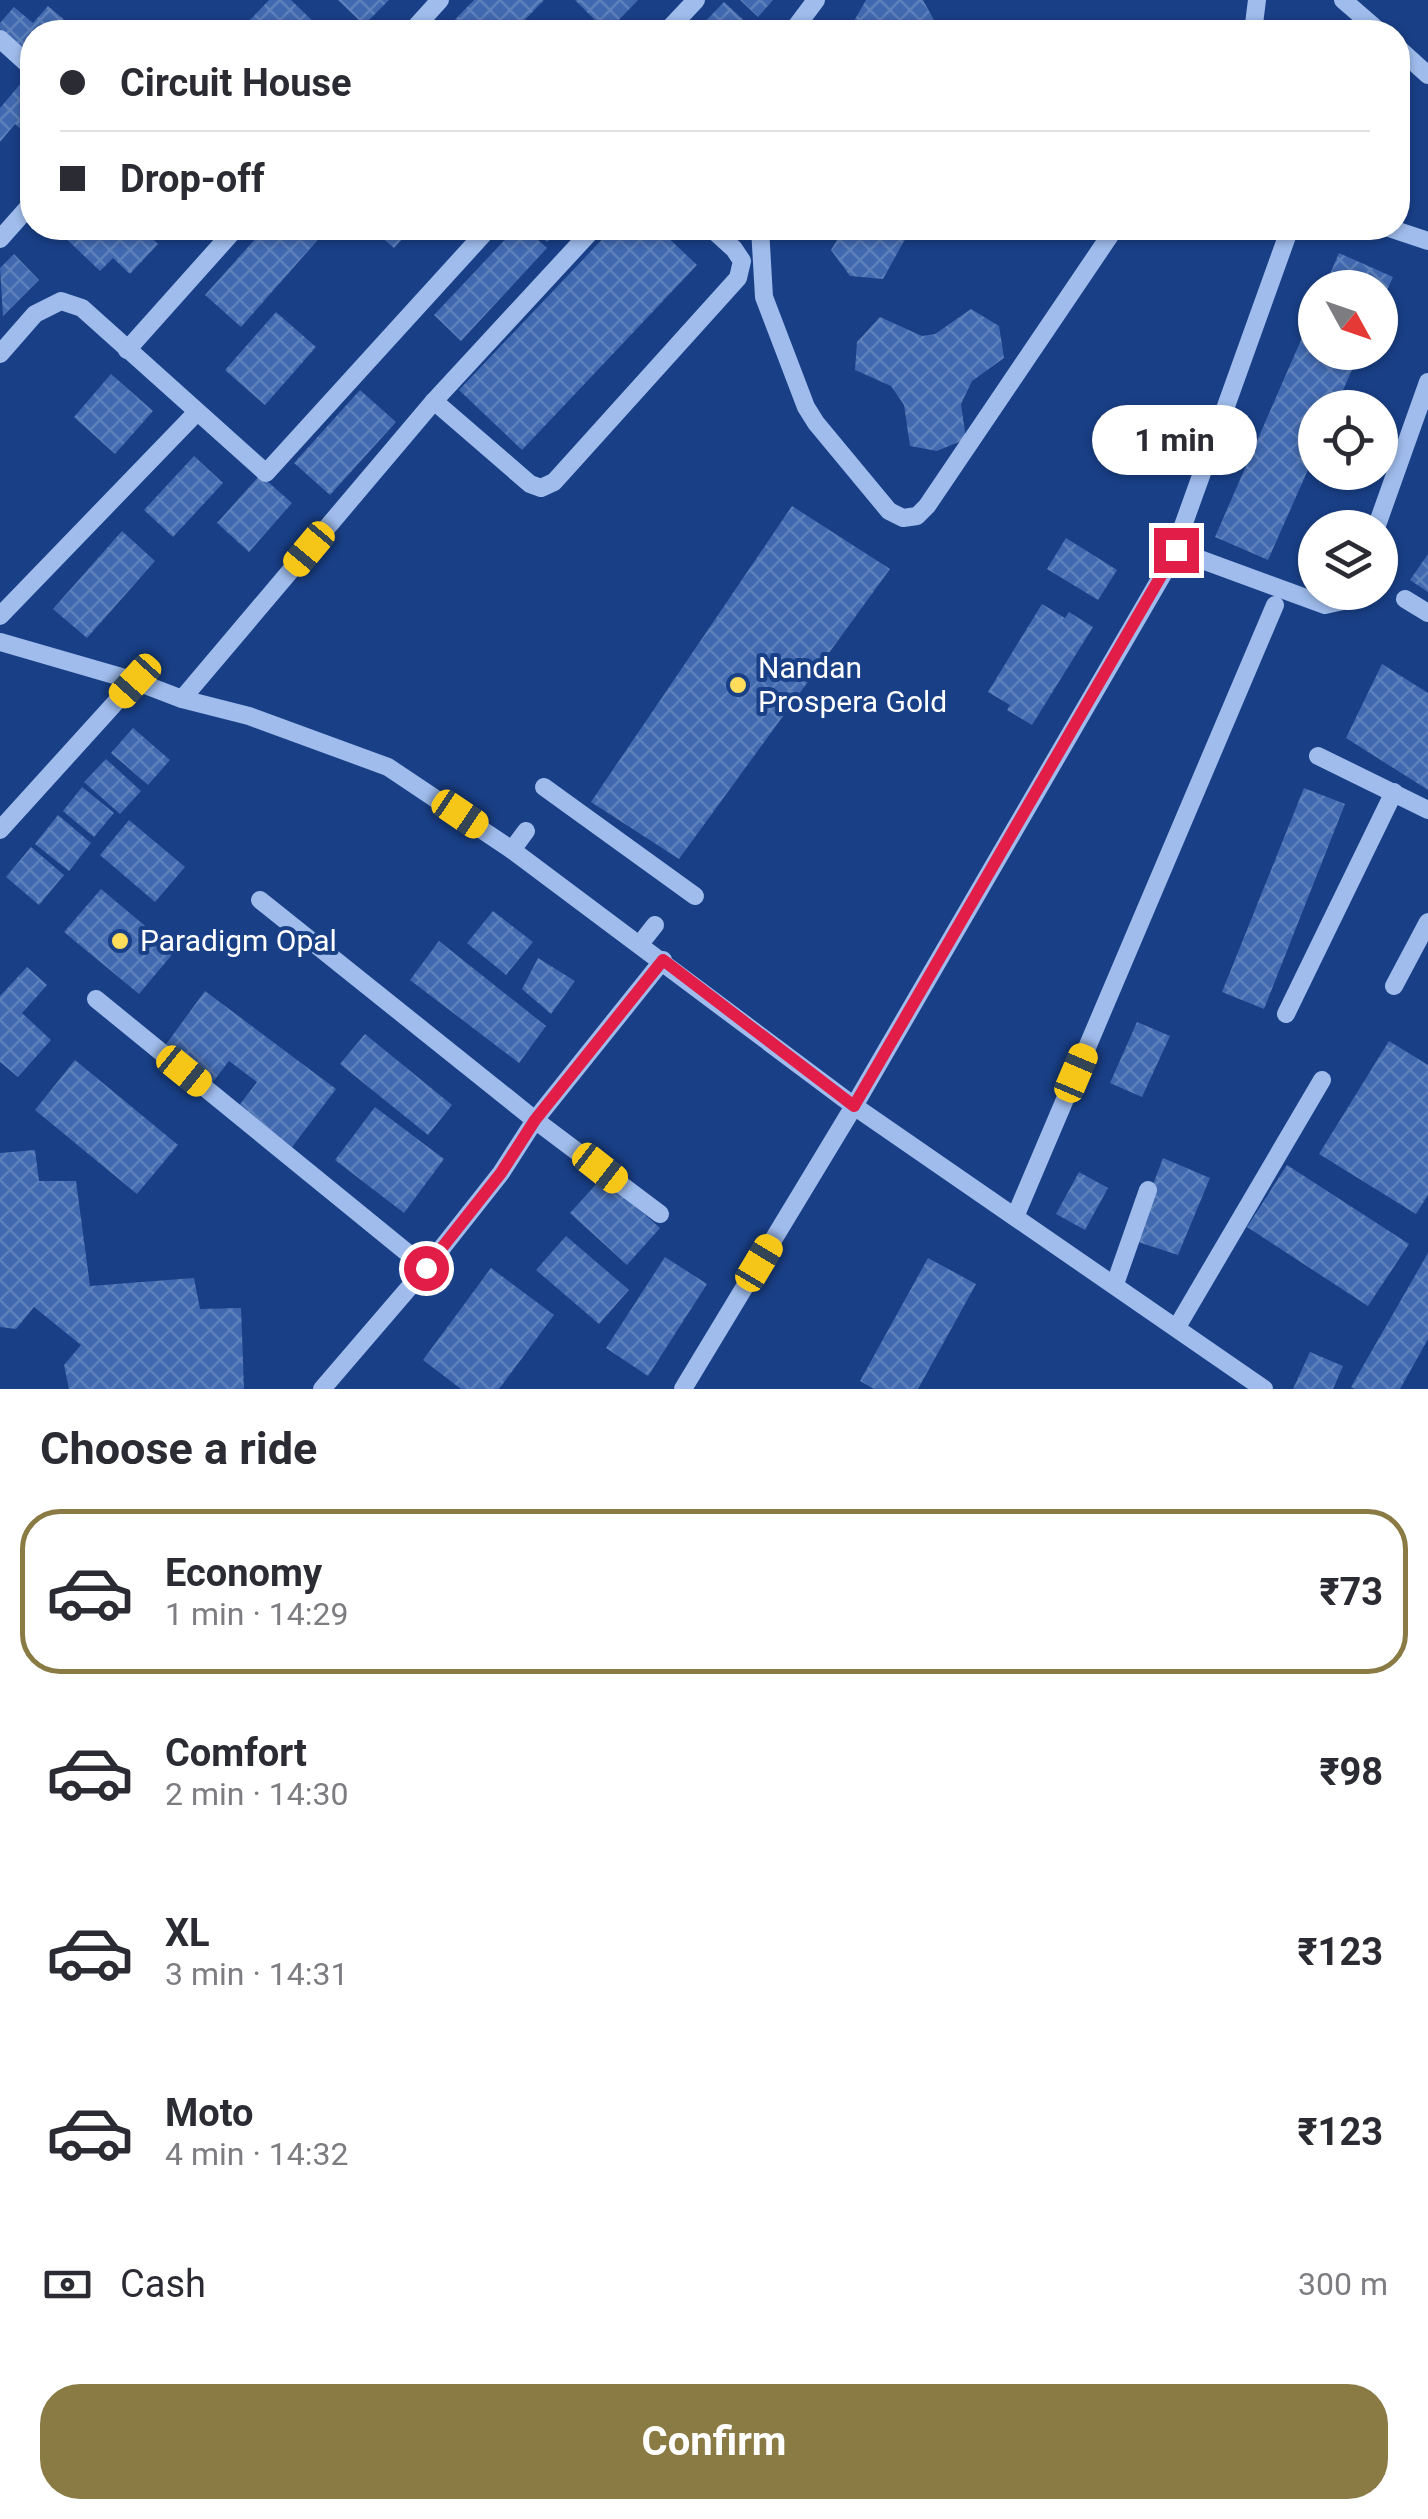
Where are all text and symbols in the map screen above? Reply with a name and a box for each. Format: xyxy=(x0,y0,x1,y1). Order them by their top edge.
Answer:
text: Circuit House xyxy=(120,61,352,105)
text: Drop-off xyxy=(120,157,265,201)
north arrow xyxy=(1298,270,1398,370)
map controls xyxy=(1298,270,1398,610)
button: locate xyxy=(1298,390,1398,490)
callout: 1 min xyxy=(1094,405,1258,475)
text: 1 min xyxy=(1134,421,1215,459)
button: layers xyxy=(1298,510,1398,610)
car xyxy=(278,516,340,582)
route end xyxy=(1154,528,1199,573)
car xyxy=(104,649,166,713)
place label: Nandan Prospera Gold xyxy=(758,650,947,719)
marker: Nandan Prospera Gold xyxy=(727,674,749,696)
car xyxy=(427,785,493,843)
place label: Paradigm Opal xyxy=(140,923,337,958)
marker: Paradigm Opal xyxy=(109,930,131,952)
car xyxy=(151,1040,217,1102)
car xyxy=(1050,1040,1102,1106)
car xyxy=(567,1138,633,1198)
car xyxy=(731,1230,787,1296)
route start xyxy=(404,1246,449,1291)
text: Choose a ride xyxy=(40,1422,317,1475)
icon: car xyxy=(45,1547,135,1637)
text: Economy xyxy=(165,1551,322,1595)
text: ₹73 xyxy=(1319,1570,1383,1614)
text: 1 min · 14:29 xyxy=(165,1595,348,1633)
icon: car xyxy=(45,1727,135,1817)
text: Comfort xyxy=(165,1731,307,1775)
text: ₹98 xyxy=(1319,1750,1383,1794)
text: 2 min · 14:30 xyxy=(165,1775,348,1813)
icon: car xyxy=(45,1907,135,1997)
text: XL xyxy=(165,1911,210,1955)
text: ₹123 xyxy=(1298,1930,1383,1974)
text: 3 min · 14:31 xyxy=(165,1955,348,1993)
icon: car xyxy=(45,2087,135,2177)
text: Moto xyxy=(165,2091,254,2135)
text: ₹123 xyxy=(1298,2110,1383,2154)
text: 4 min · 14:32 xyxy=(165,2135,348,2173)
icon: cash xyxy=(40,2257,95,2312)
text: Cash xyxy=(120,2262,206,2306)
text: 300 m xyxy=(1298,2265,1388,2303)
button: Confirm xyxy=(40,2384,1388,2499)

